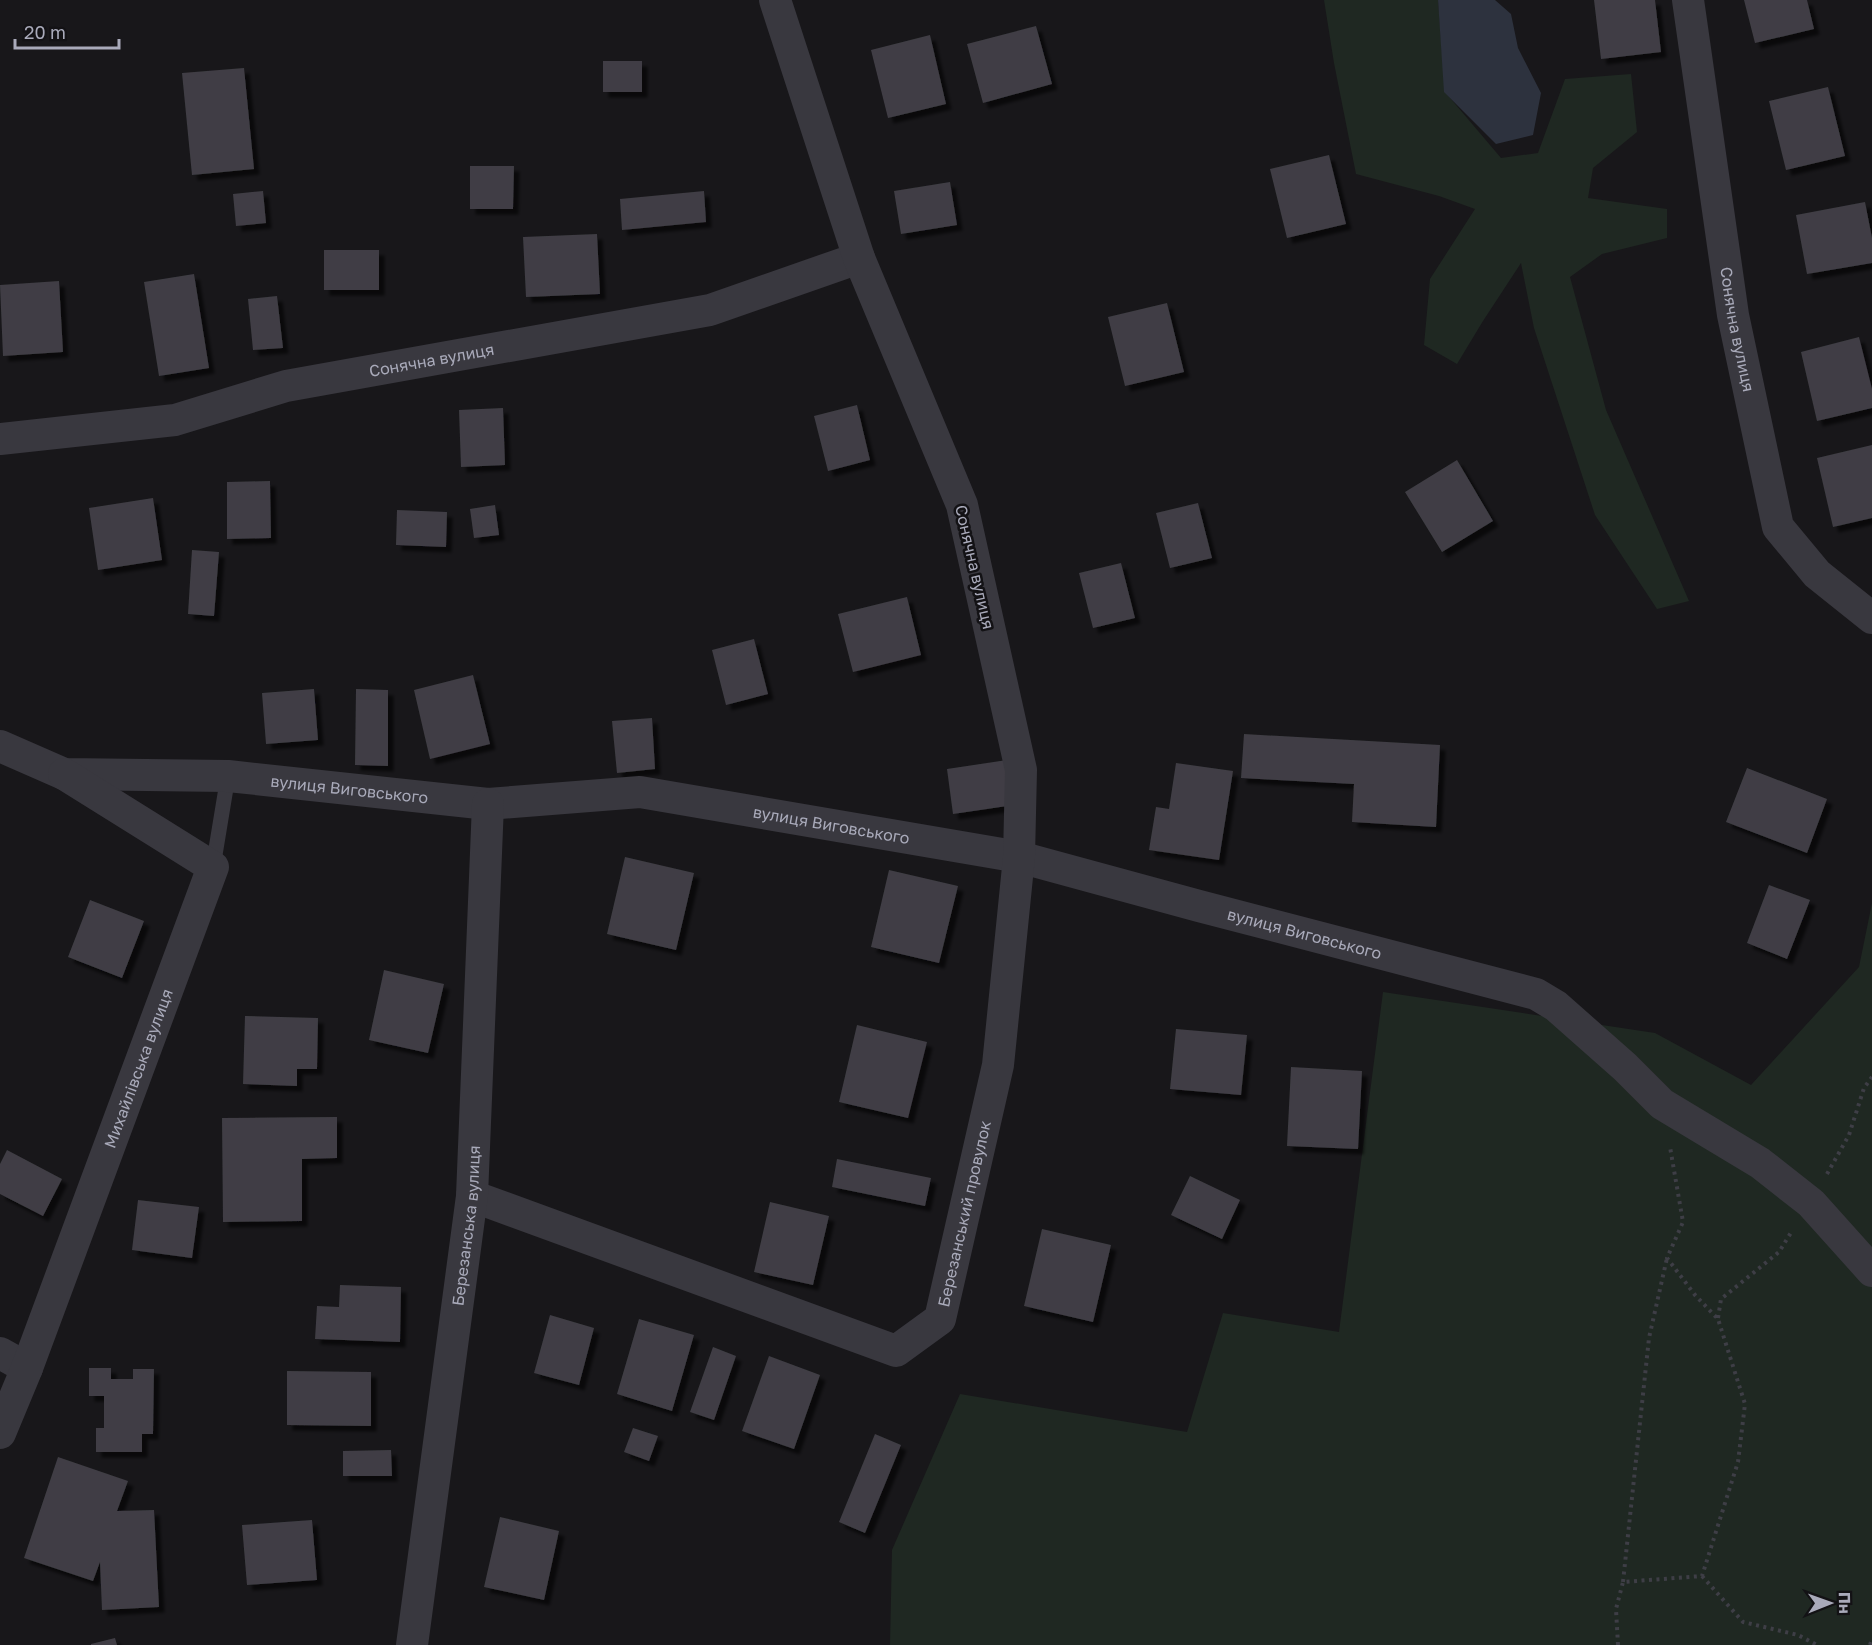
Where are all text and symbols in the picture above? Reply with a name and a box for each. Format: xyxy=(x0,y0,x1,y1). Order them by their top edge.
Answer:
scale bar xyxy=(15,12,118,50)
text: 20 m xyxy=(24,21,66,43)
street label: Сонячна вулиця xyxy=(1716,265,1759,394)
street label: Сонячна вулиця xyxy=(367,339,496,381)
street label: Сонячна вулиця xyxy=(951,503,999,631)
street label: вулиця Виговського xyxy=(270,771,429,808)
street label: вулиця Виговського xyxy=(752,802,911,848)
street label: вулиця Виговського xyxy=(1225,904,1384,963)
street label: Михайлівська вулиця xyxy=(100,986,177,1151)
street label: Березанський провулок xyxy=(933,1118,995,1309)
street label: Березанська вулиця xyxy=(447,1145,484,1307)
north arrow xyxy=(1800,1573,1860,1633)
text: Пн xyxy=(1835,1592,1855,1614)

